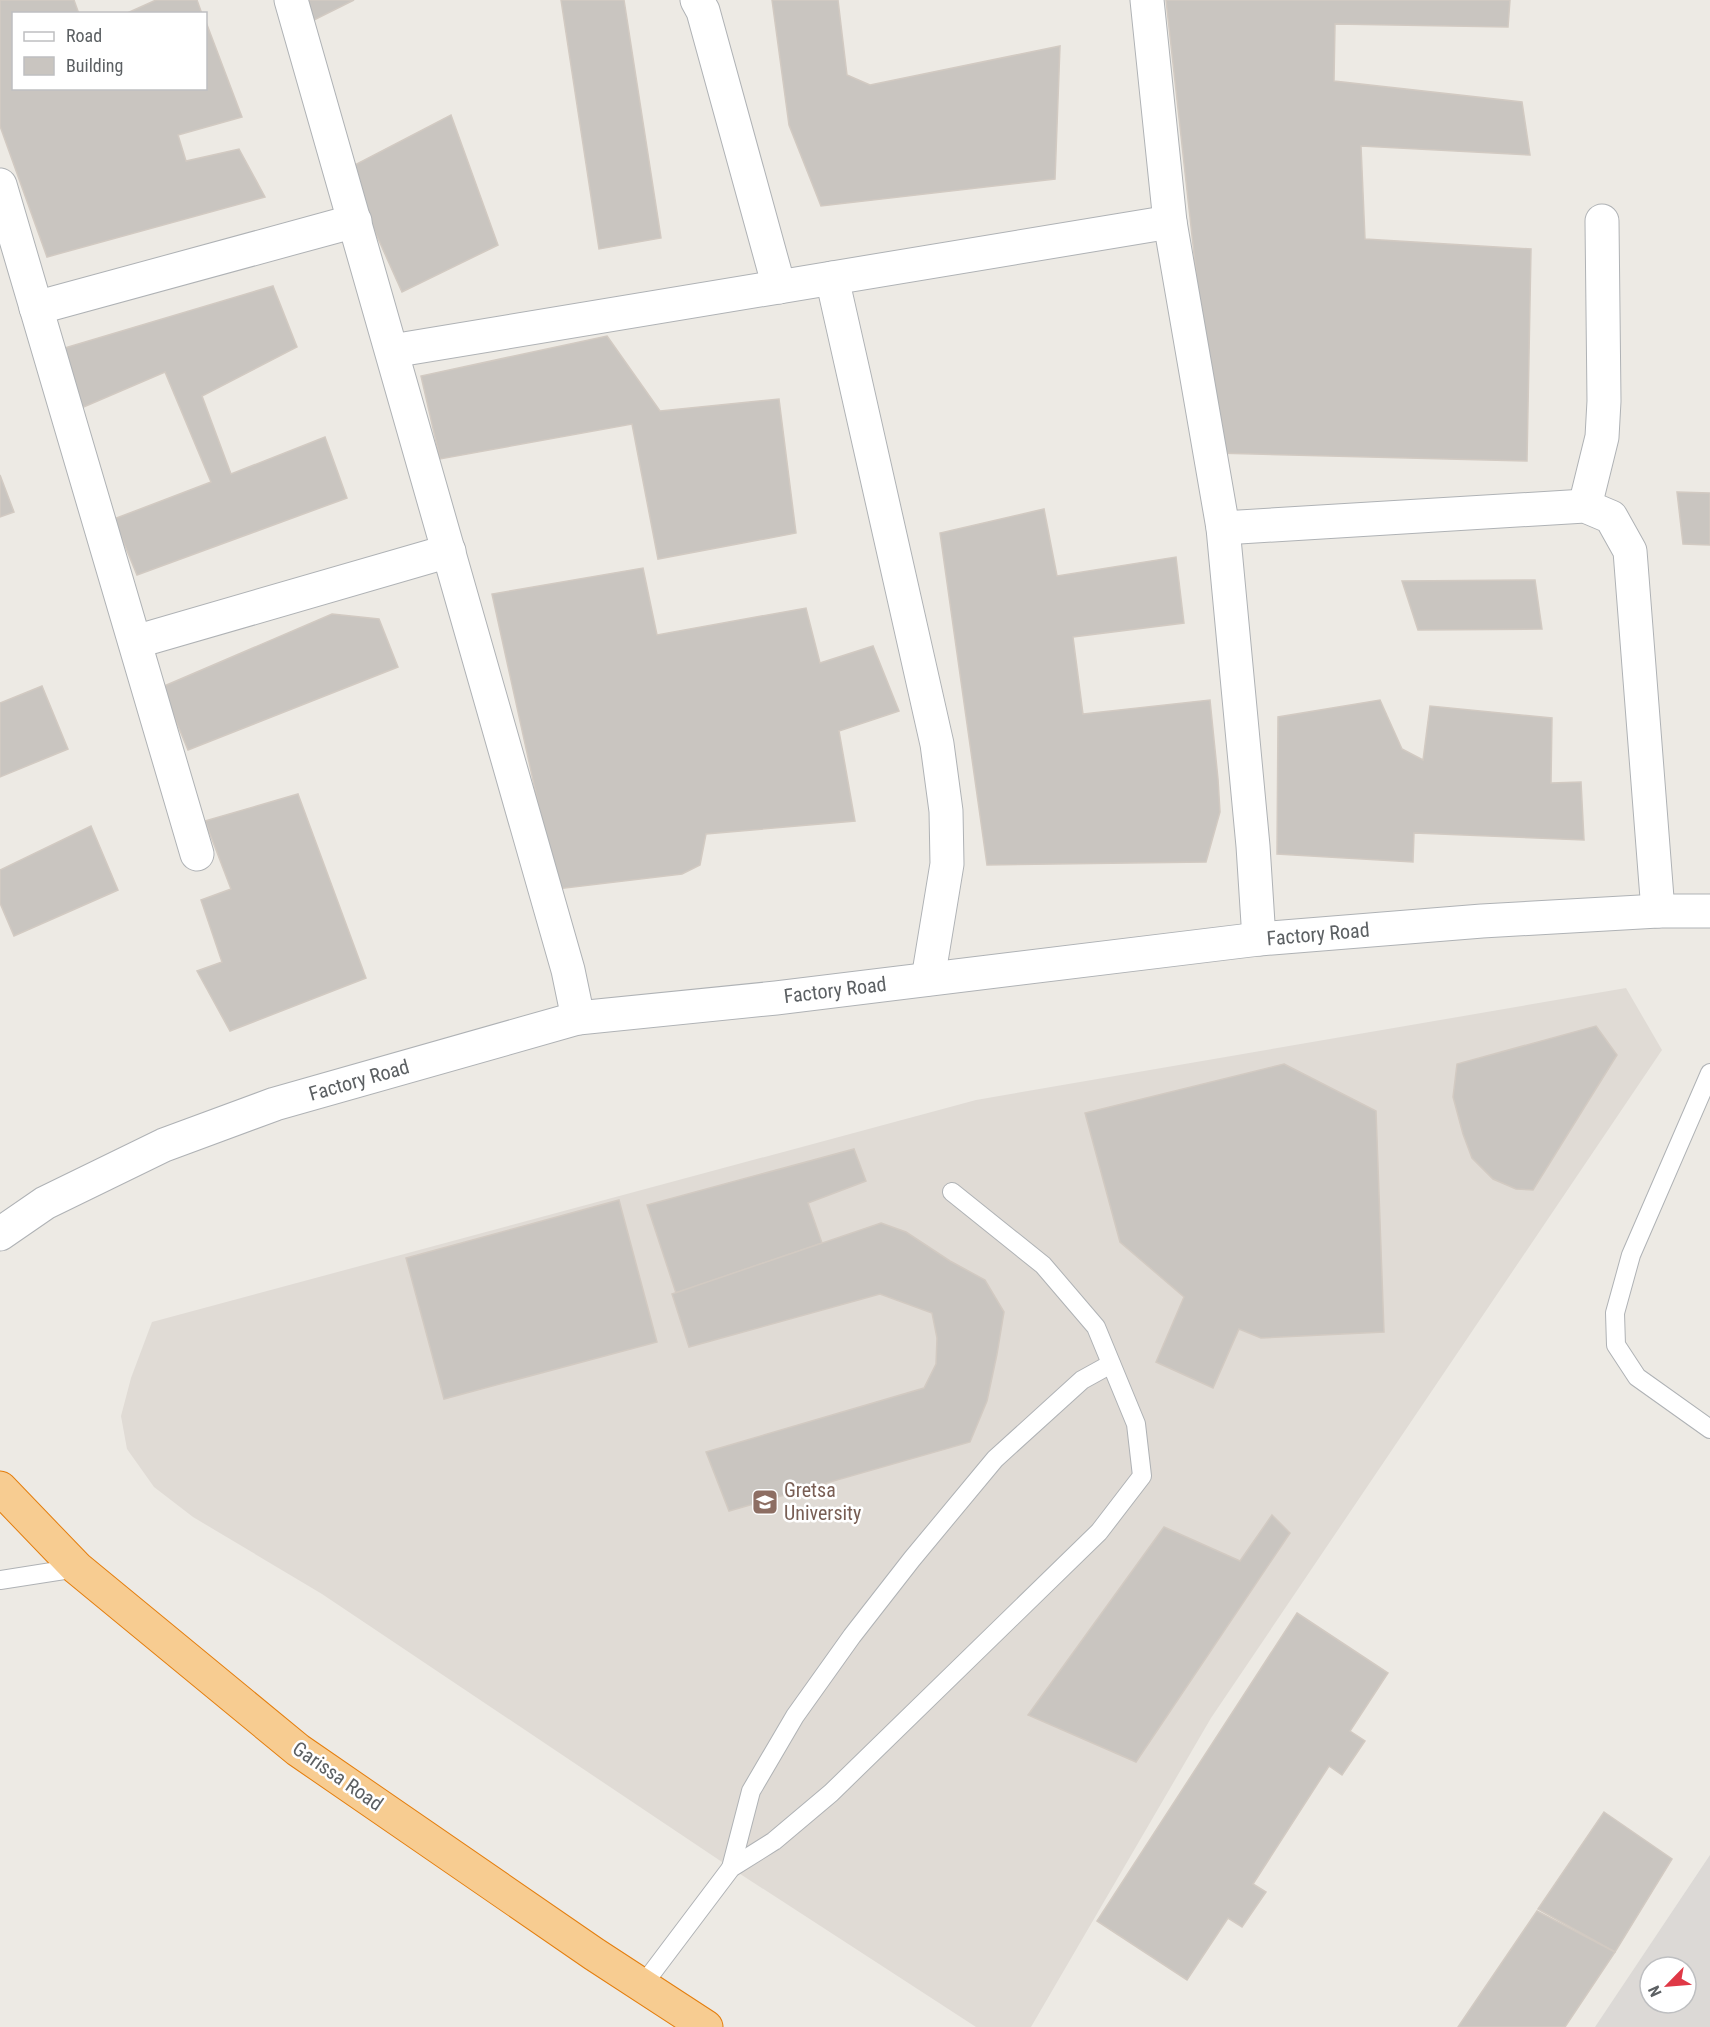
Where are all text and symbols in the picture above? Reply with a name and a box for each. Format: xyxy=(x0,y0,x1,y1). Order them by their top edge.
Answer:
legend xyxy=(12,12,207,90)
text: Road xyxy=(66,25,102,46)
text: Building xyxy=(66,55,123,76)
street label: Factory Road xyxy=(1266,918,1370,950)
street label: Factory Road xyxy=(782,972,888,1008)
street label: Factory Road xyxy=(306,1054,412,1106)
place label: Gretsa University xyxy=(784,1478,861,1525)
school or university icon: Gretsa University xyxy=(750,1487,780,1517)
street label: Garissa Road xyxy=(288,1736,388,1816)
north arrow xyxy=(1638,1955,1698,2015)
text: N xyxy=(1644,1983,1666,2000)

